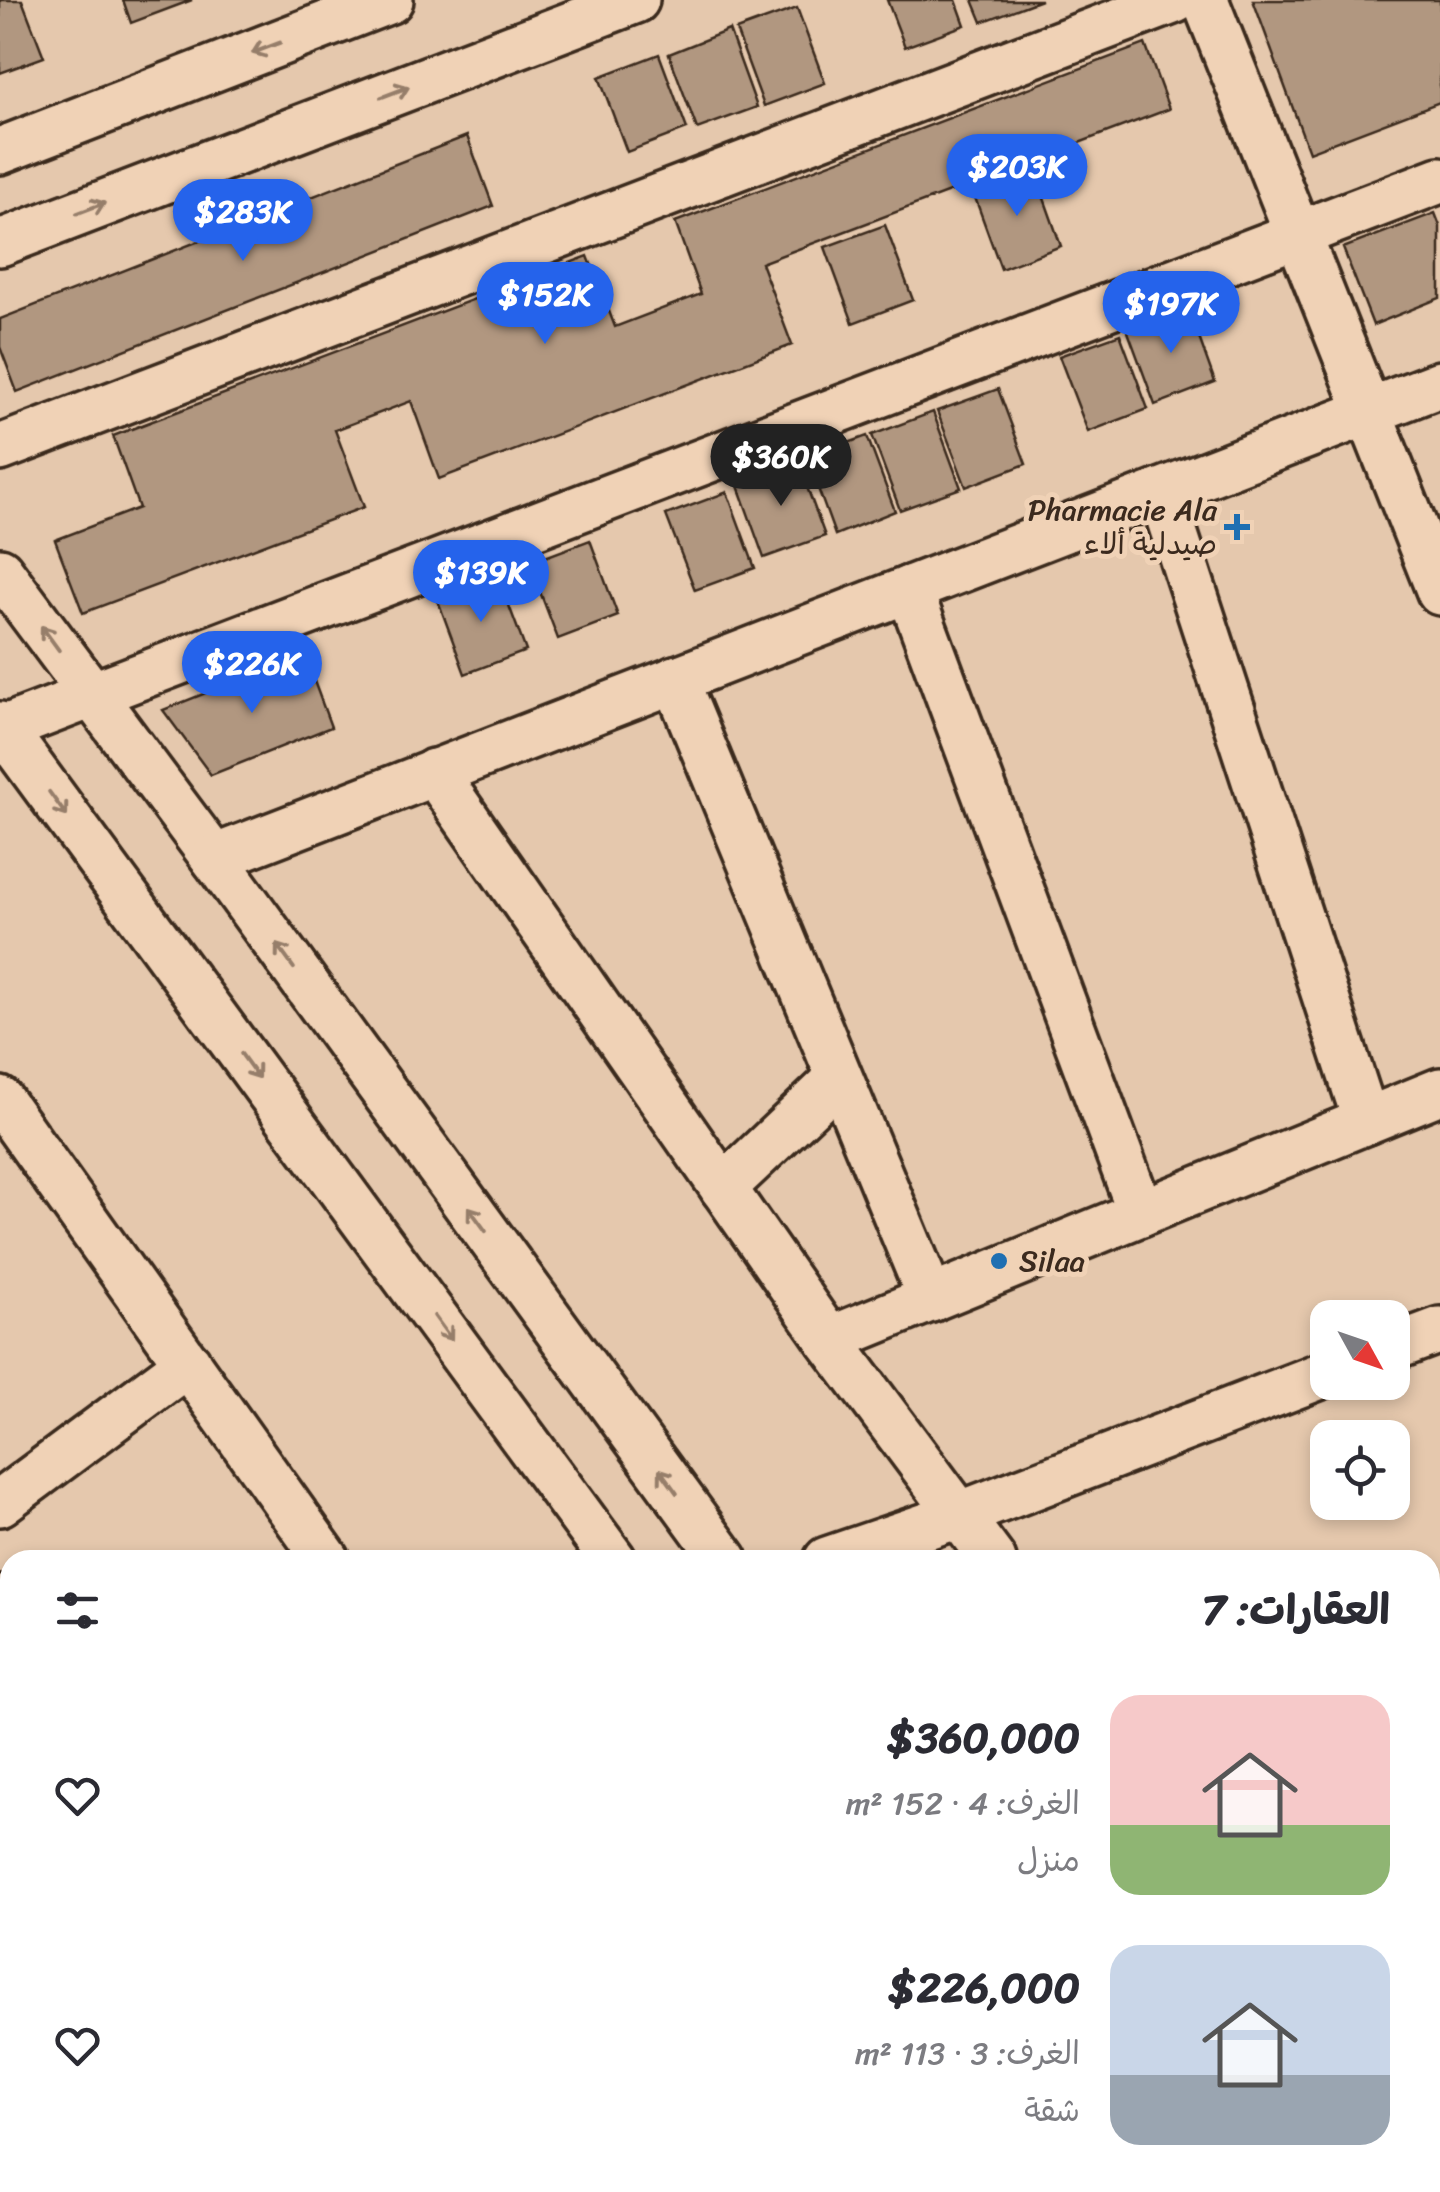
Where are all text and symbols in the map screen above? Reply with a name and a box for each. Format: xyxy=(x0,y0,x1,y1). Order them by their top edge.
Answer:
one-way arrow xyxy=(252,40,282,58)
one-way arrow xyxy=(378,82,409,100)
pin: $203K xyxy=(947,134,1087,219)
text: $203K xyxy=(968,138,1066,195)
pin: $283K xyxy=(173,179,313,264)
text: $283K xyxy=(195,183,291,240)
one-way arrow xyxy=(75,198,106,216)
pin: $152K xyxy=(475,262,615,347)
text: $152K xyxy=(499,266,591,323)
pin: $197K xyxy=(1101,271,1241,356)
text: $197K xyxy=(1125,275,1217,332)
pin: $360K xyxy=(711,424,851,509)
text: $360K xyxy=(733,428,829,485)
place label: Pharmacie Ala صيدلية ألاء xyxy=(1028,483,1218,571)
marker: Pharmacie Ala صيدلية ألاء xyxy=(1226,516,1248,538)
pin: $139K xyxy=(411,540,551,625)
text: $139K xyxy=(435,544,527,601)
one-way arrow xyxy=(40,625,61,653)
pin: $226K xyxy=(182,631,322,716)
text: $226K xyxy=(204,635,300,692)
one-way arrow xyxy=(47,790,68,817)
one-way arrow xyxy=(275,943,296,970)
one-way arrow xyxy=(240,1052,261,1079)
one-way arrow xyxy=(466,1205,487,1233)
place label: Silaa xyxy=(1019,1234,1085,1288)
marker: Silaa xyxy=(988,1250,1010,1272)
north arrow xyxy=(1310,1300,1410,1400)
map controls xyxy=(1310,1300,1410,1520)
one-way arrow xyxy=(432,1314,453,1341)
button: locate xyxy=(1310,1420,1410,1520)
one-way arrow xyxy=(658,1468,679,1495)
text: العقارات: 7 xyxy=(1202,1573,1390,1647)
icon: filters xyxy=(50,1583,105,1638)
text: $360,000 xyxy=(887,1701,1080,1775)
icon: home xyxy=(1190,1735,1310,1855)
icon: heart xyxy=(50,1768,105,1823)
text: الغرف: 4 · 152 m² xyxy=(846,1775,1080,1832)
text: منزل xyxy=(1017,1832,1080,1889)
text: $226,000 xyxy=(888,1951,1080,2025)
icon: home xyxy=(1190,1985,1310,2105)
icon: heart xyxy=(50,2018,105,2073)
text: الغرف: 3 · 113 m² xyxy=(855,2025,1080,2082)
text: شقة xyxy=(1024,2082,1080,2139)

